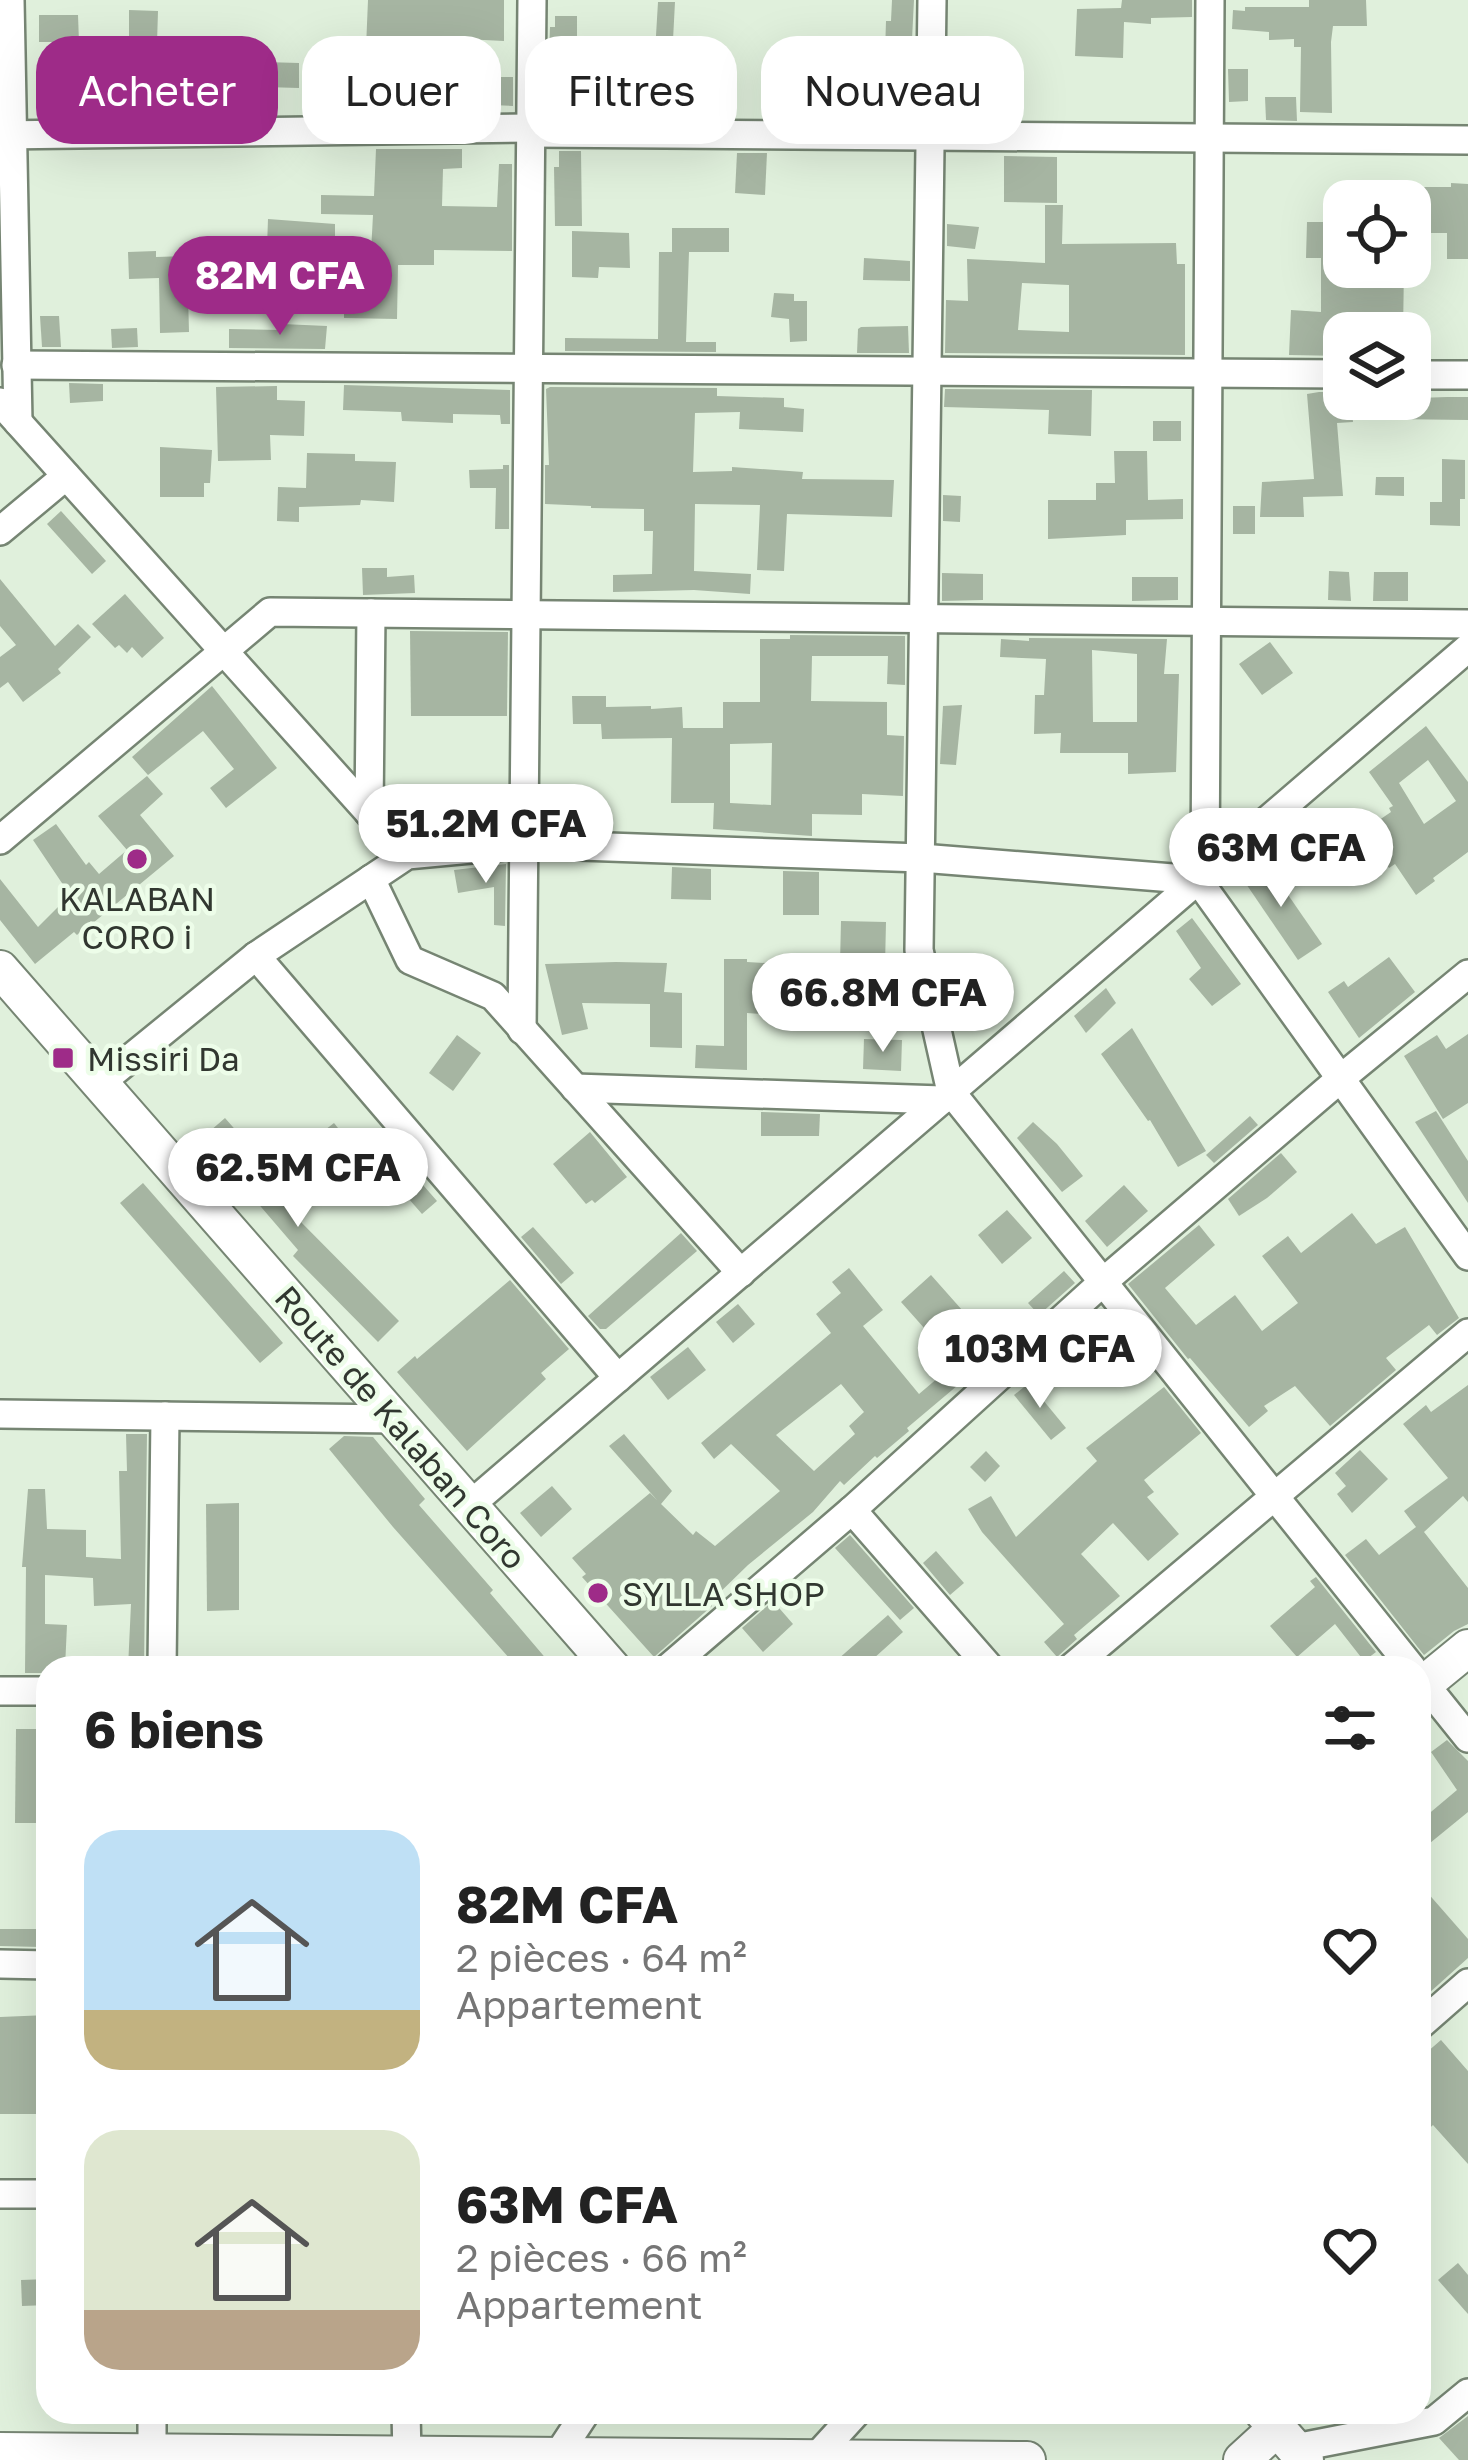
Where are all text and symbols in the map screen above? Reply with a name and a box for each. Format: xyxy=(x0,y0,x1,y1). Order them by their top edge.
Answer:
chip: Acheter xyxy=(36,36,278,144)
chip: Louer xyxy=(302,36,501,144)
chip: Filtres xyxy=(525,36,737,144)
chip: Nouveau xyxy=(761,36,1024,144)
map controls xyxy=(1323,180,1431,420)
button: locate xyxy=(1323,180,1431,288)
pin: 82M CFA xyxy=(169,236,391,338)
text: 82M CFA xyxy=(195,251,365,298)
button: layers xyxy=(1323,312,1431,420)
pin: 51.2M CFA xyxy=(349,784,623,886)
text: 51.2M CFA xyxy=(385,799,587,846)
pin: 63M CFA xyxy=(1170,808,1392,910)
text: 63M CFA xyxy=(1196,823,1366,870)
marker: KALABAN CORO i xyxy=(124,846,150,872)
place label: KALABAN CORO i xyxy=(59,879,215,956)
pin: 66.8M CFA xyxy=(746,953,1020,1055)
text: 66.8M CFA xyxy=(779,968,987,1015)
place label: Missiri Da xyxy=(87,1039,240,1078)
marker: Missiri Da xyxy=(50,1045,76,1071)
pin: 62.5M CFA xyxy=(161,1128,435,1230)
text: 62.5M CFA xyxy=(195,1143,401,1190)
street label: Route de Kalaban Coro xyxy=(267,1277,535,1577)
pin: 103M CFA xyxy=(916,1309,1164,1411)
text: 103M CFA xyxy=(945,1324,1135,1371)
place label: SYLLA SHOP xyxy=(622,1574,825,1613)
marker: SYLLA SHOP xyxy=(585,1580,611,1606)
icon: filters xyxy=(1317,1695,1383,1761)
text: 6 biens xyxy=(84,1698,264,1759)
text: 82M CFA xyxy=(456,1873,678,1934)
icon: home xyxy=(180,1878,324,2022)
icon: heart xyxy=(1317,1917,1383,1983)
text: 2 pièces · 64 m² xyxy=(456,1934,747,1981)
text: Appartement xyxy=(456,1981,703,2028)
text: 63M CFA xyxy=(456,2173,678,2234)
icon: home xyxy=(180,2178,324,2322)
icon: heart xyxy=(1317,2217,1383,2283)
text: 2 pièces · 66 m² xyxy=(456,2234,747,2281)
text: Appartement xyxy=(456,2281,703,2328)

